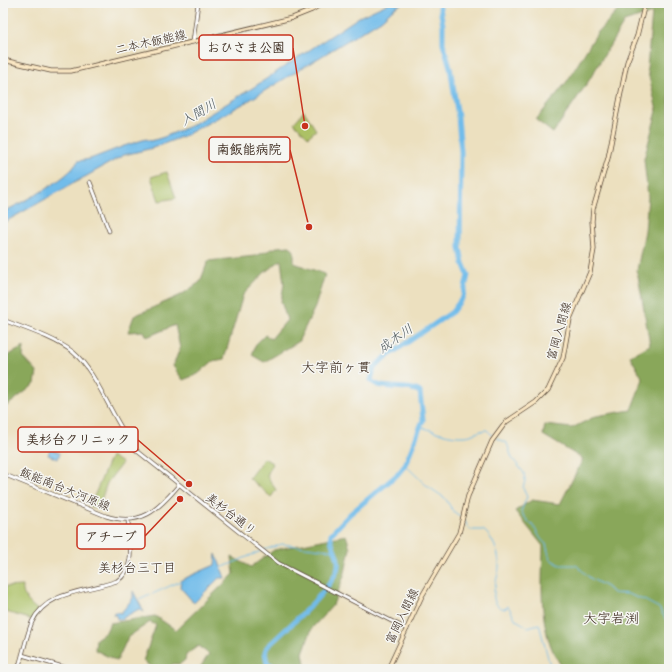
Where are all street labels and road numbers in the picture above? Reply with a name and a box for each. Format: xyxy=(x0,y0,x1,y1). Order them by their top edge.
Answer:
street label: 二本木飯能線 xyxy=(114,26,188,59)
street label: 富岡入間線 xyxy=(543,300,576,362)
street label: 飯能南台大河原線 xyxy=(17,464,113,515)
street label: 美杉台通り xyxy=(202,489,260,540)
street label: 富岡入間線 xyxy=(382,586,423,647)

